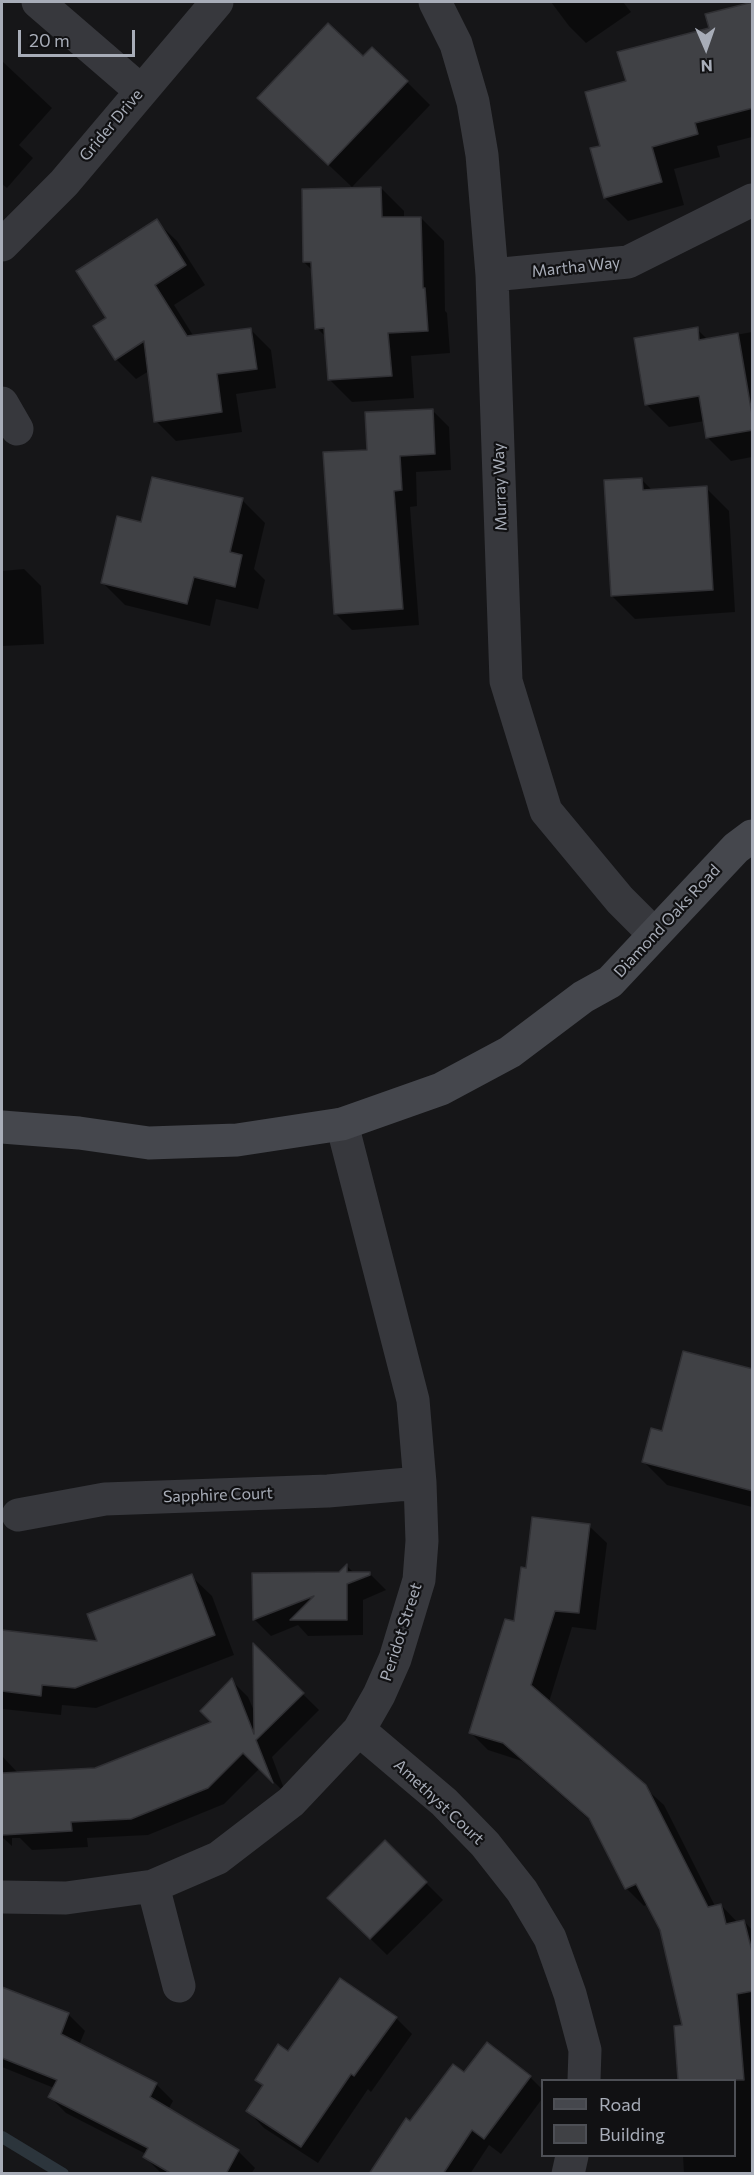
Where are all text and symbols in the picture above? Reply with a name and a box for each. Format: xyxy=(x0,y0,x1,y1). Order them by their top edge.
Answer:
scale bar xyxy=(21,18,138,56)
north arrow xyxy=(676,18,736,78)
text: 20 m xyxy=(29,29,70,51)
text: N xyxy=(700,57,713,76)
street label: Grider Drive xyxy=(75,85,147,165)
street label: Martha Way xyxy=(531,253,621,281)
street label: Murray Way xyxy=(489,443,511,531)
street label: Diamond Oaks Road xyxy=(610,861,724,981)
street label: Sapphire Court xyxy=(163,1483,273,1507)
street label: Peridot Street xyxy=(376,1580,426,1684)
street label: Amethyst Court xyxy=(390,1755,488,1849)
legend xyxy=(541,2079,736,2157)
text: Road xyxy=(599,2093,641,2115)
text: Building xyxy=(599,2123,665,2145)

